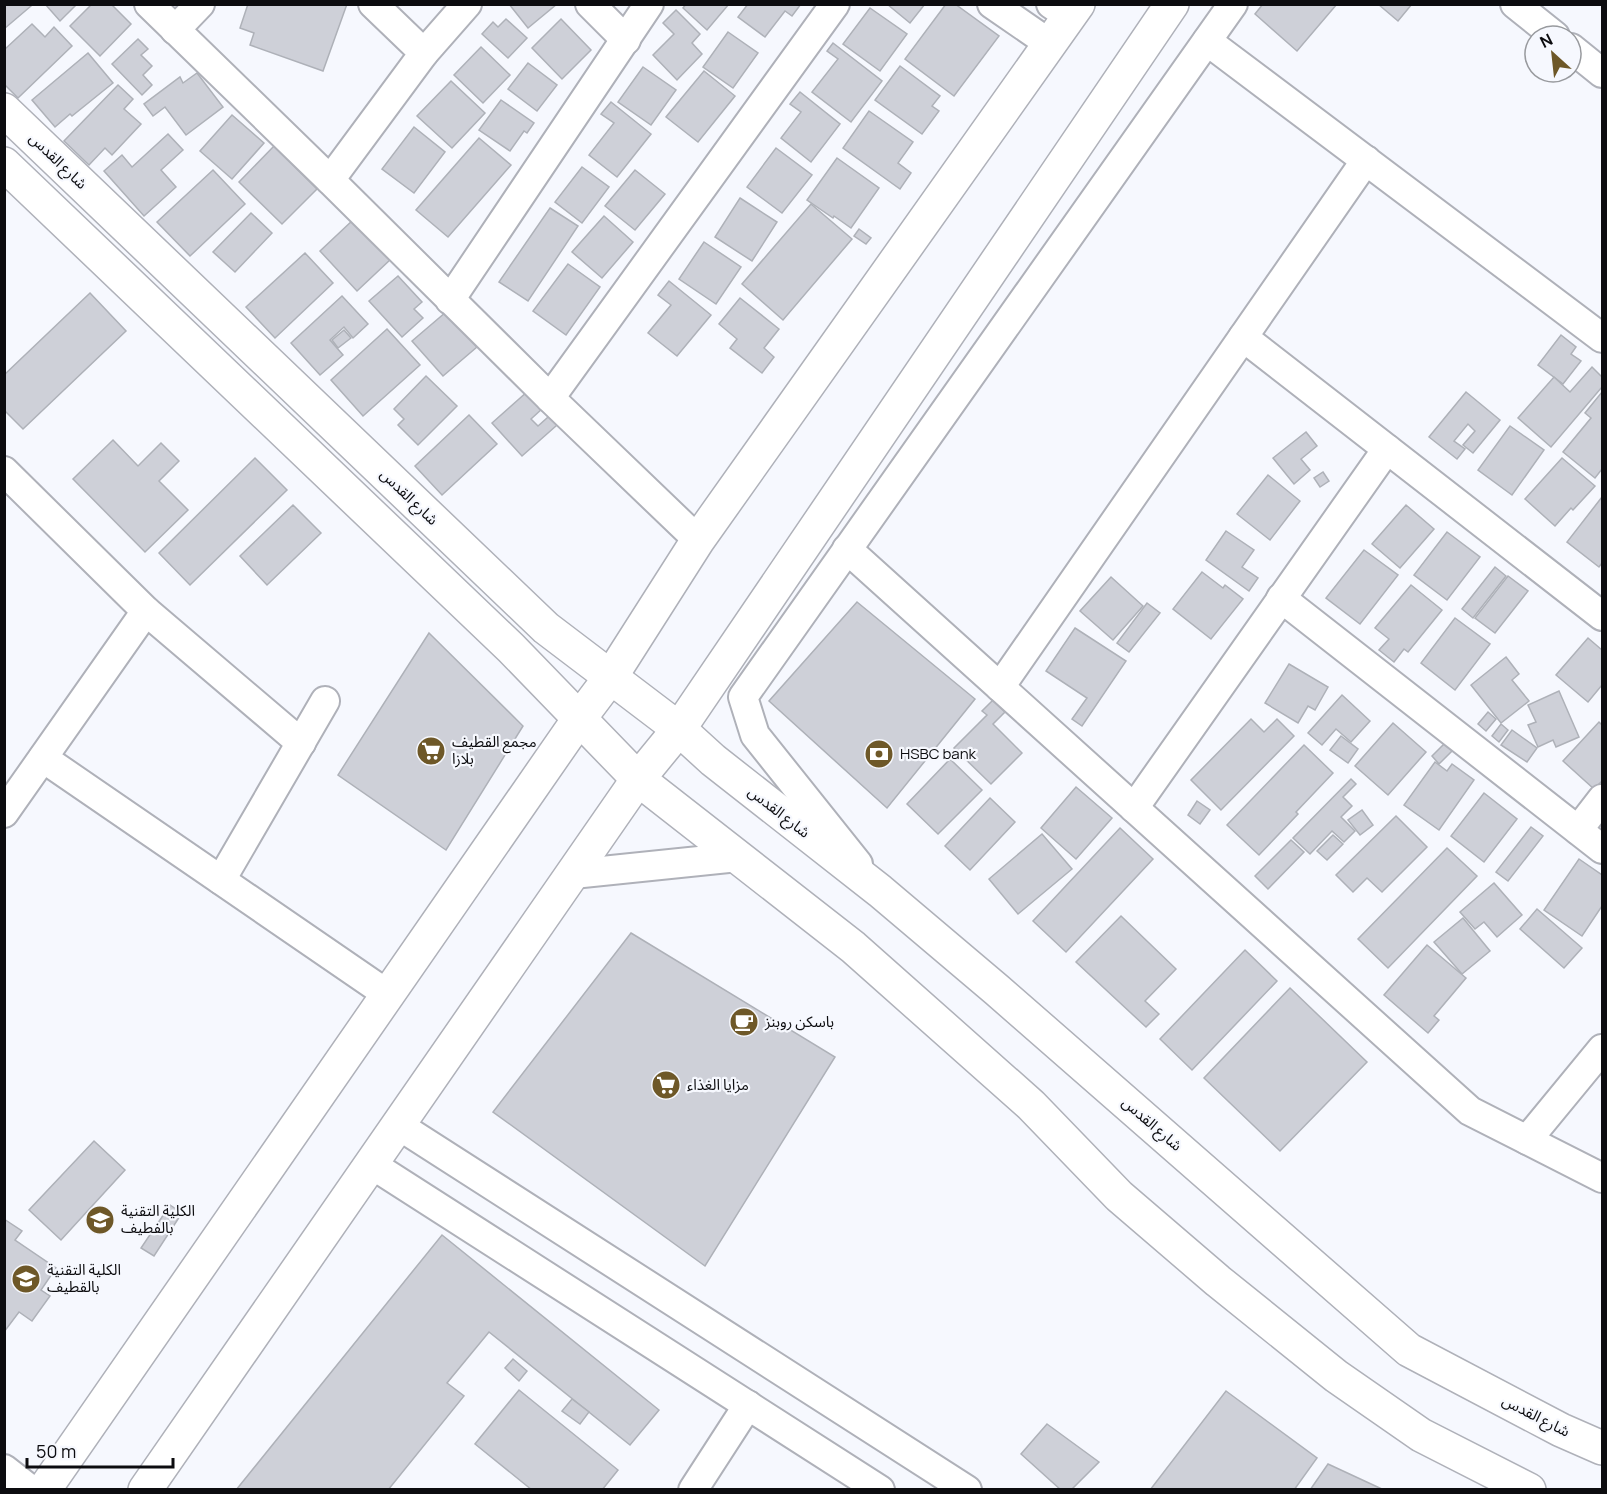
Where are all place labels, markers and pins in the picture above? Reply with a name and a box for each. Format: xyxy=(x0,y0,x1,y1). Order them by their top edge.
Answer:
place label: مجمع القطيف بلازا xyxy=(452,731,537,769)
supermarket icon: مجمع القطيف بلازا xyxy=(415,735,447,767)
bank icon: HSBC bank xyxy=(863,738,895,770)
place label: HSBC bank xyxy=(900,743,977,764)
cafe icon: باسكن روبنز xyxy=(728,1006,760,1038)
place label: باسكن روبنز xyxy=(764,1011,834,1032)
supermarket icon: مزايا الغذاء xyxy=(650,1069,682,1101)
place label: مزايا الغذاء xyxy=(687,1074,749,1095)
place label: الكلية التقنية بالفطيف xyxy=(121,1200,195,1238)
school or university icon: الكلية التقنية بالفطيف xyxy=(84,1204,116,1236)
place label: الكلية التقنية بالقطيف xyxy=(47,1259,121,1297)
school or university icon: الكلية التقنية بالقطيف xyxy=(10,1263,42,1295)

